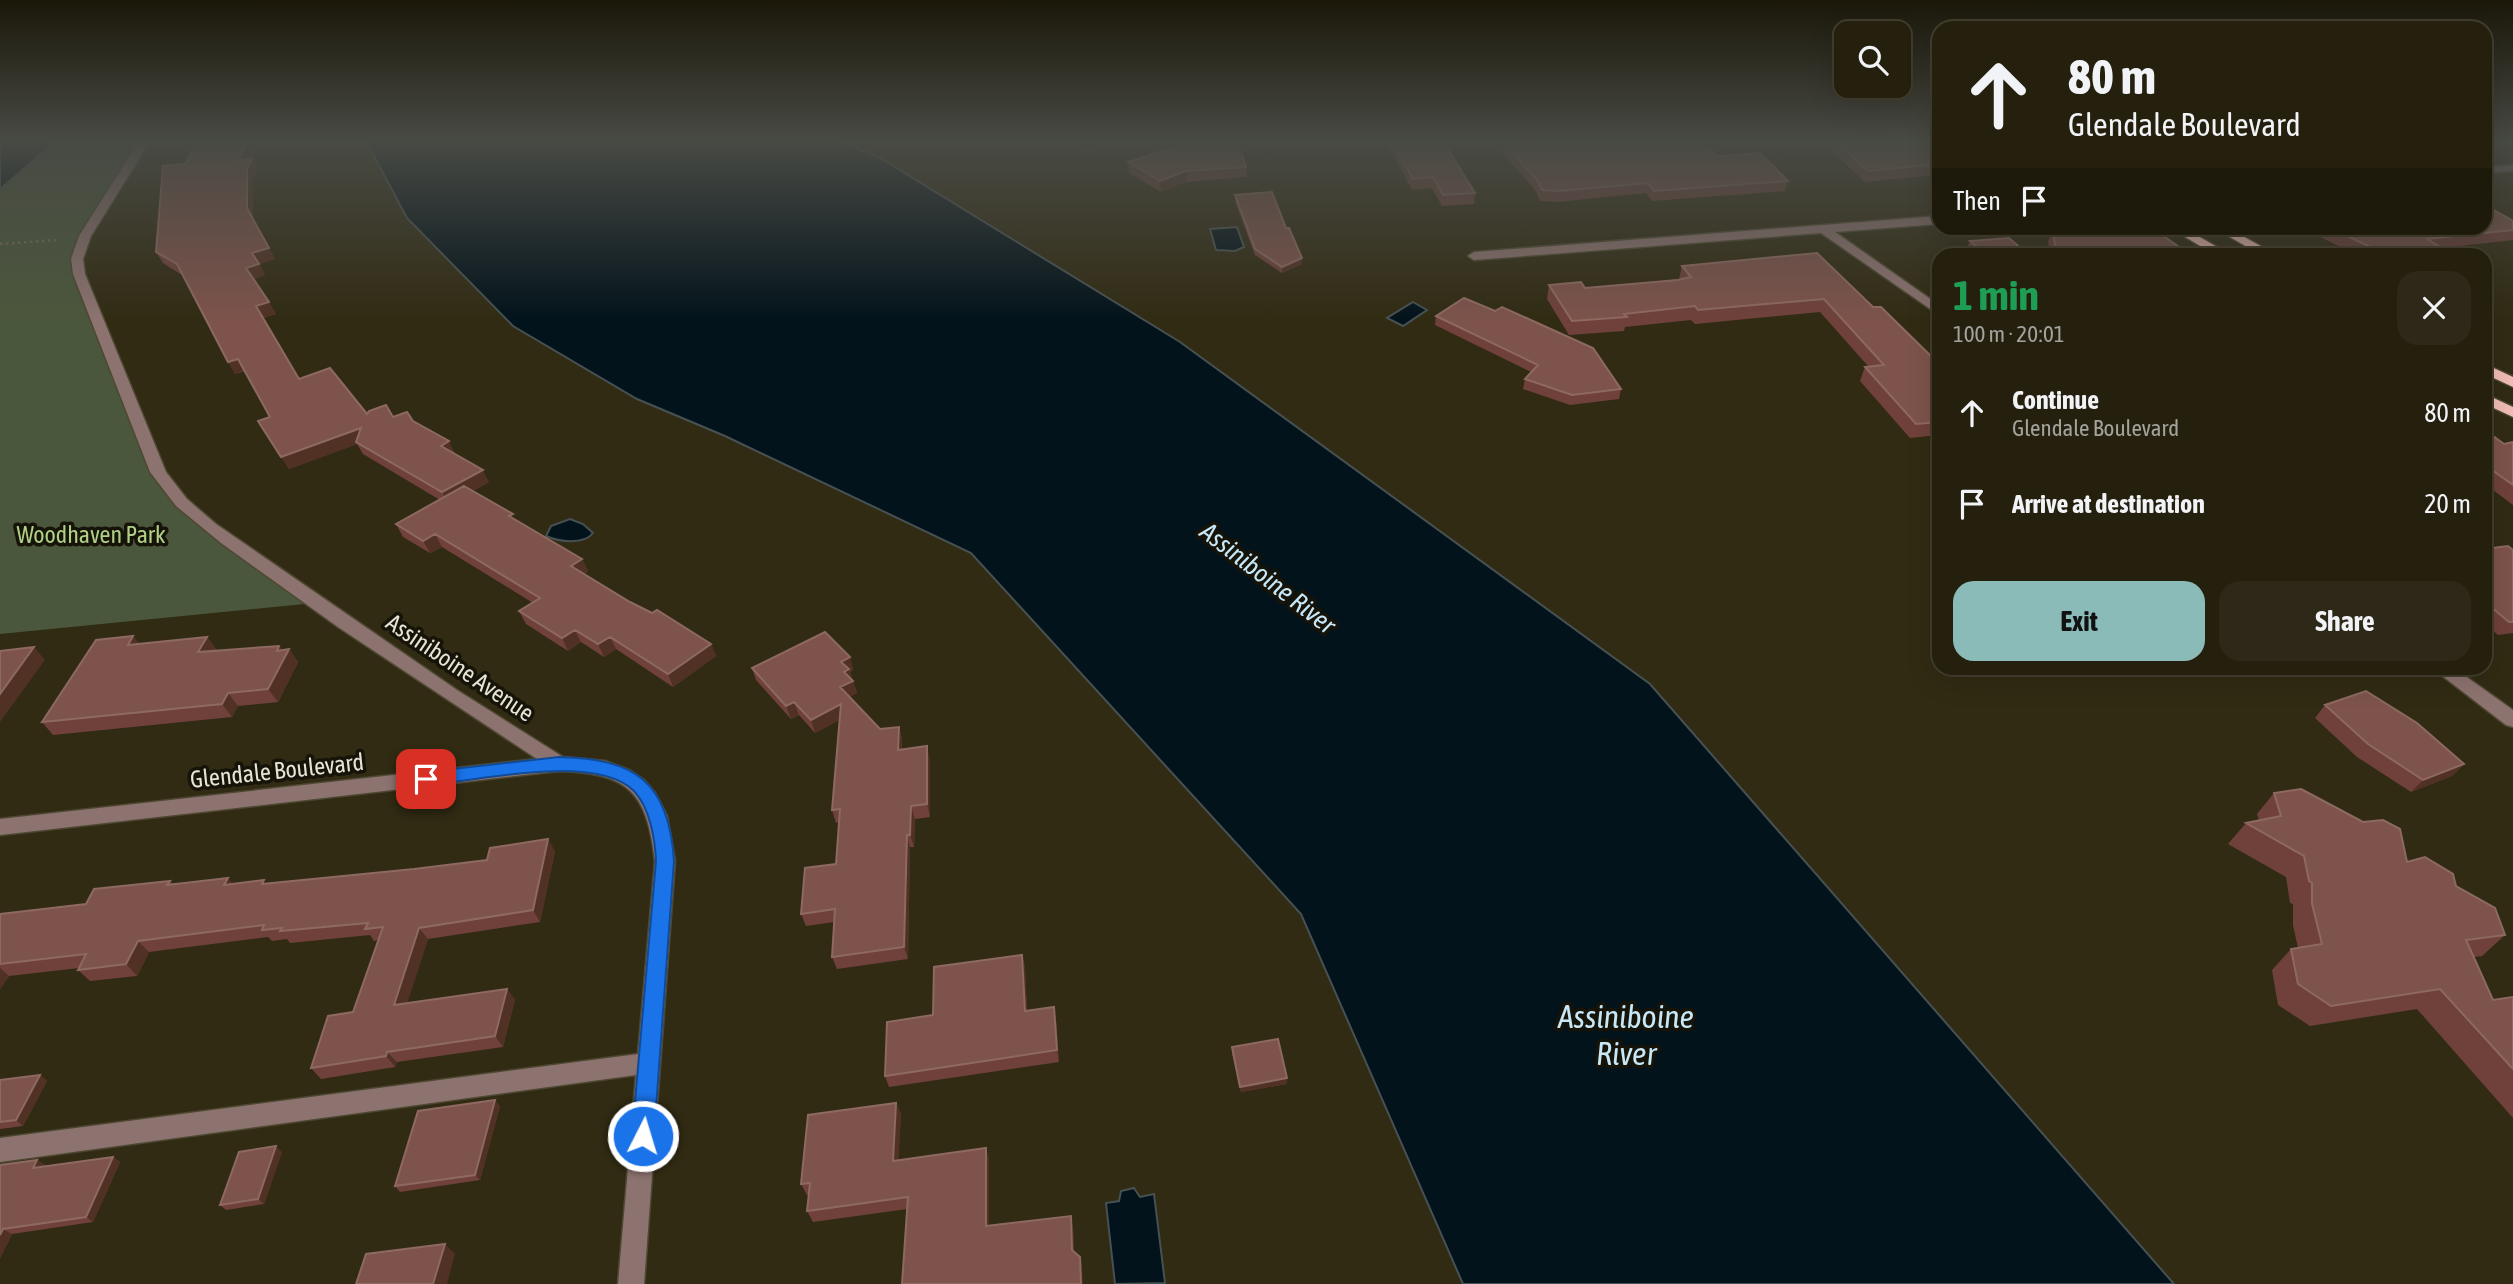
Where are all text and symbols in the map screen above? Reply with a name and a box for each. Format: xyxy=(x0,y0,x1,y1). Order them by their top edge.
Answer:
map controls xyxy=(1834,21,1911,98)
button: search xyxy=(1834,21,1911,98)
text: 80 m xyxy=(2068,48,2156,104)
icon: ahead xyxy=(1953,49,2044,140)
text: Glendale Boulevard xyxy=(2068,106,2301,143)
icon: arrive xyxy=(2015,182,2053,220)
text: Then xyxy=(1953,186,2001,216)
text: 1 min xyxy=(1953,271,2039,319)
button: close xyxy=(2397,271,2471,345)
text: 100 m · 20:01 xyxy=(1953,321,2065,347)
text: Continue xyxy=(2012,385,2099,415)
icon: ahead xyxy=(1953,394,1991,432)
text: 80 m xyxy=(2424,398,2471,428)
text: Glendale Boulevard xyxy=(2012,415,2179,441)
icon: arrive xyxy=(1953,485,1991,523)
text: Arrive at destination xyxy=(2012,489,2205,519)
text: 20 m xyxy=(2424,489,2471,519)
water label: Assiniboine River xyxy=(1194,515,1343,641)
park label: Woodhaven Park xyxy=(17,521,166,548)
button: Exit xyxy=(1953,581,2205,661)
button: Share xyxy=(2219,581,2471,661)
street label: Assiniboine Avenue xyxy=(382,608,539,727)
street label: Glendale Boulevard xyxy=(189,748,365,793)
pin xyxy=(396,749,456,809)
icon: arrive xyxy=(407,760,445,798)
water label: Assiniboine River xyxy=(1557,998,1694,1072)
position arrow xyxy=(606,1099,680,1173)

